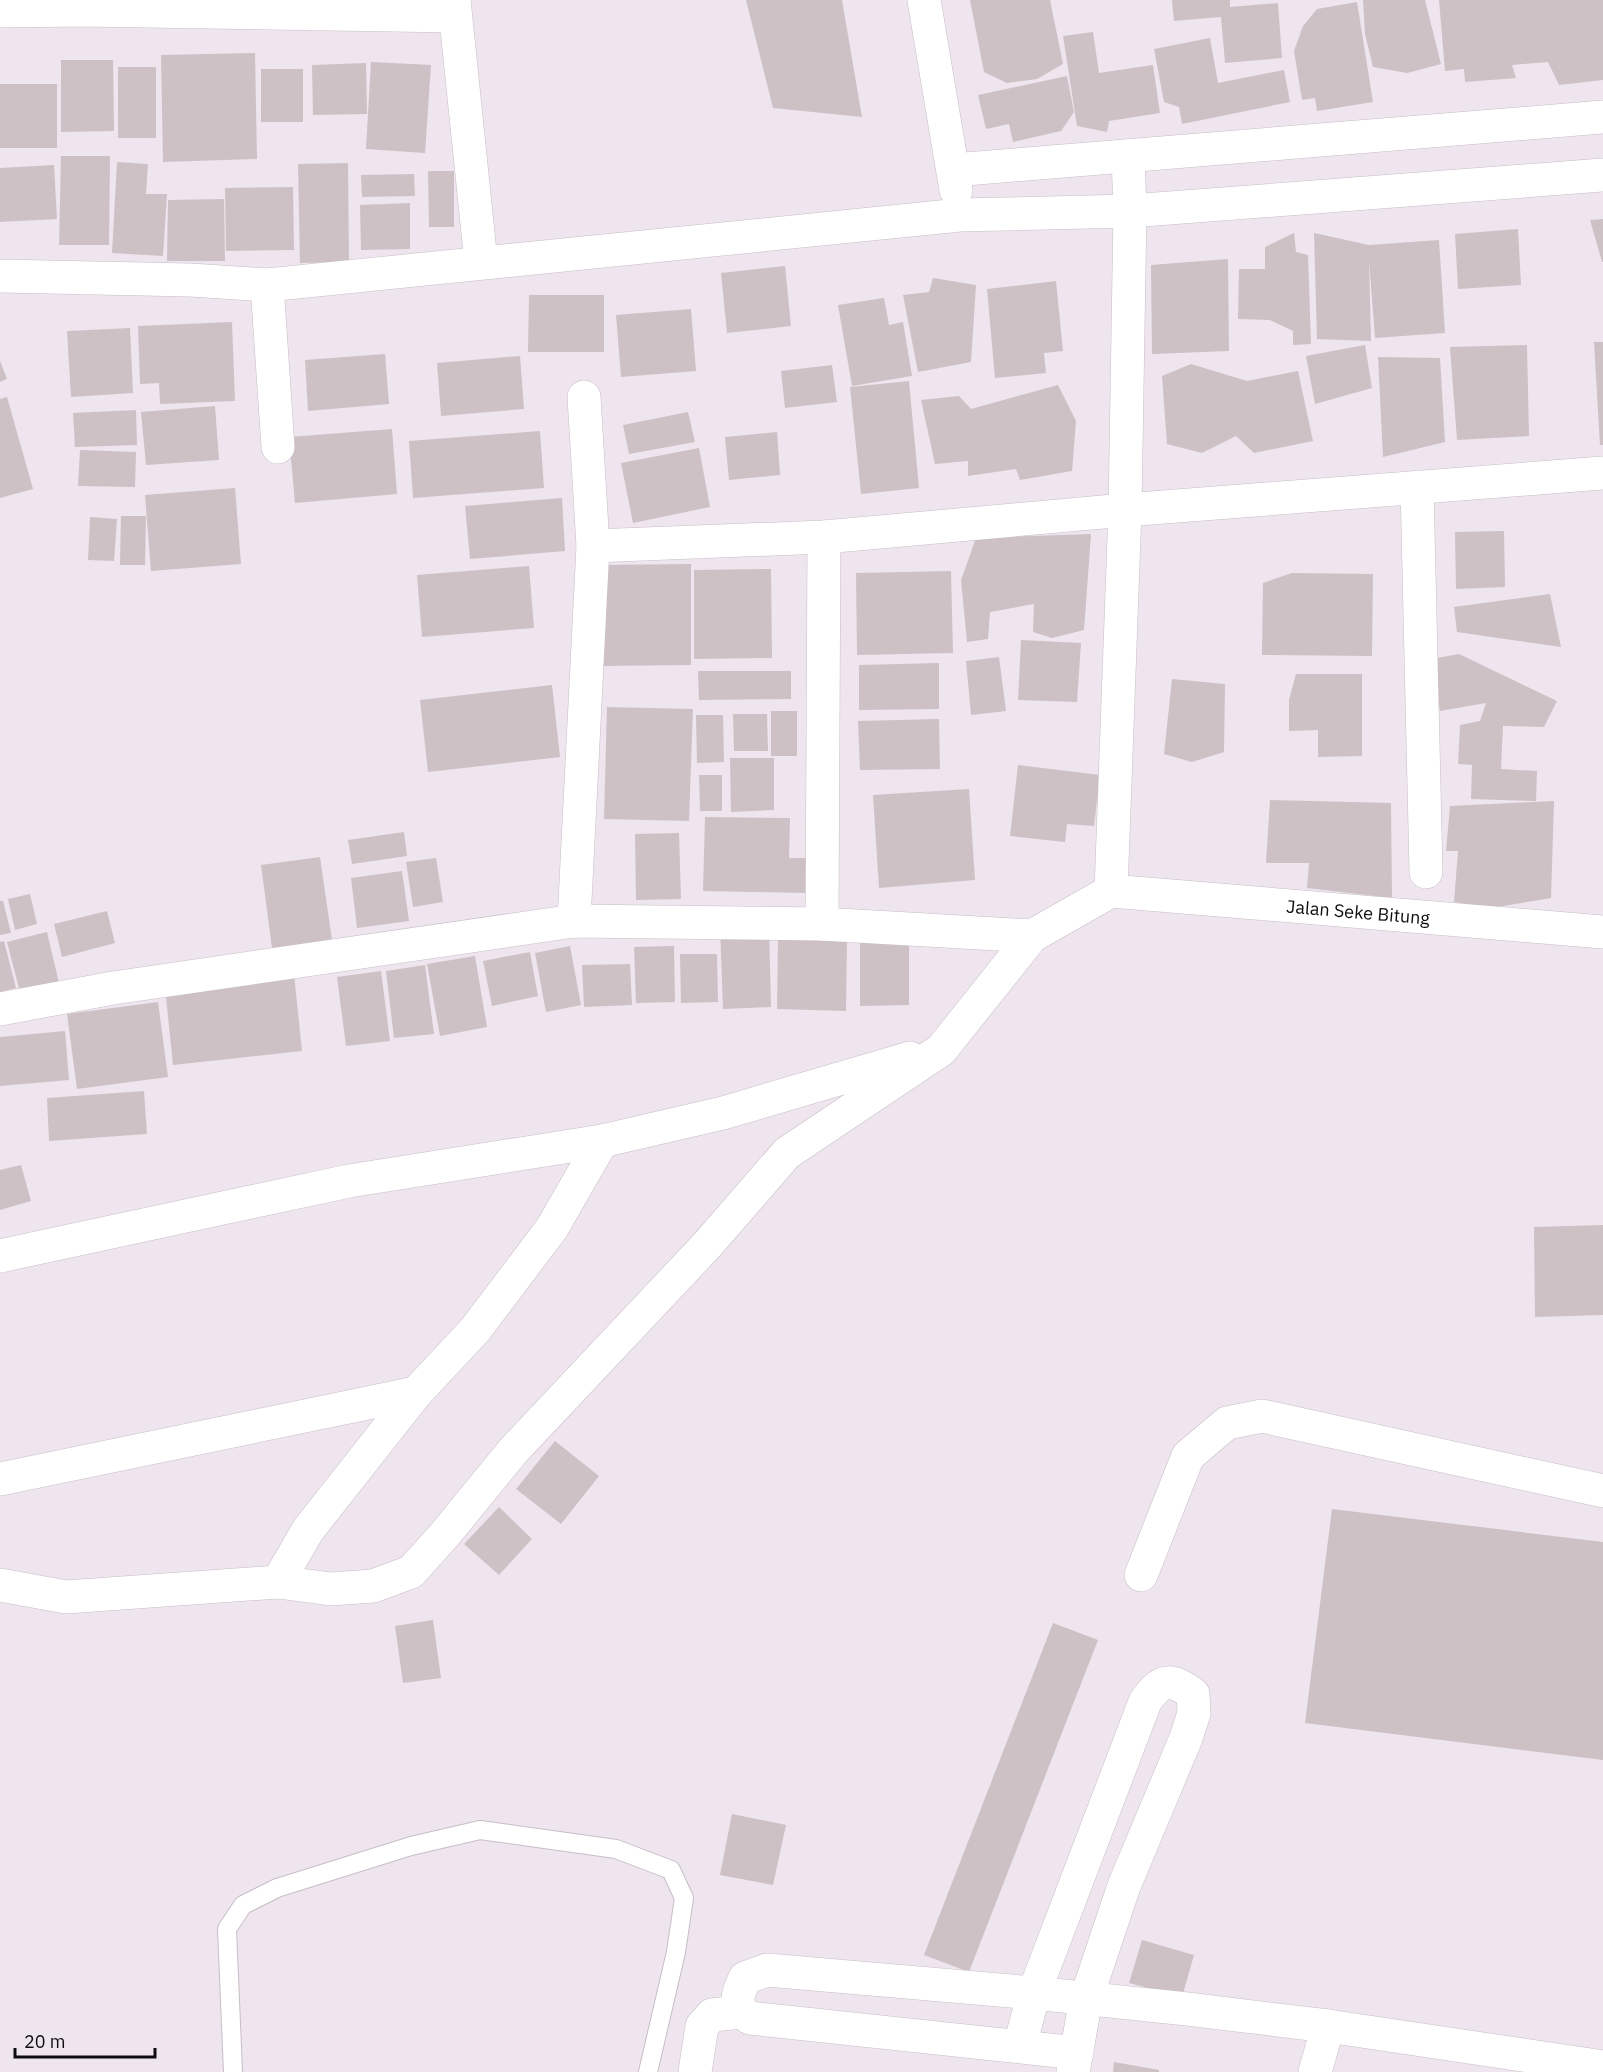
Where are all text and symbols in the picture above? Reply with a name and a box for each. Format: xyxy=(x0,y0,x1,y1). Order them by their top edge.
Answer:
street label: Jalan Seke Bitung xyxy=(1285,894,1431,929)
scale bar xyxy=(15,2021,154,2059)
text: 20 m xyxy=(24,2030,66,2053)

